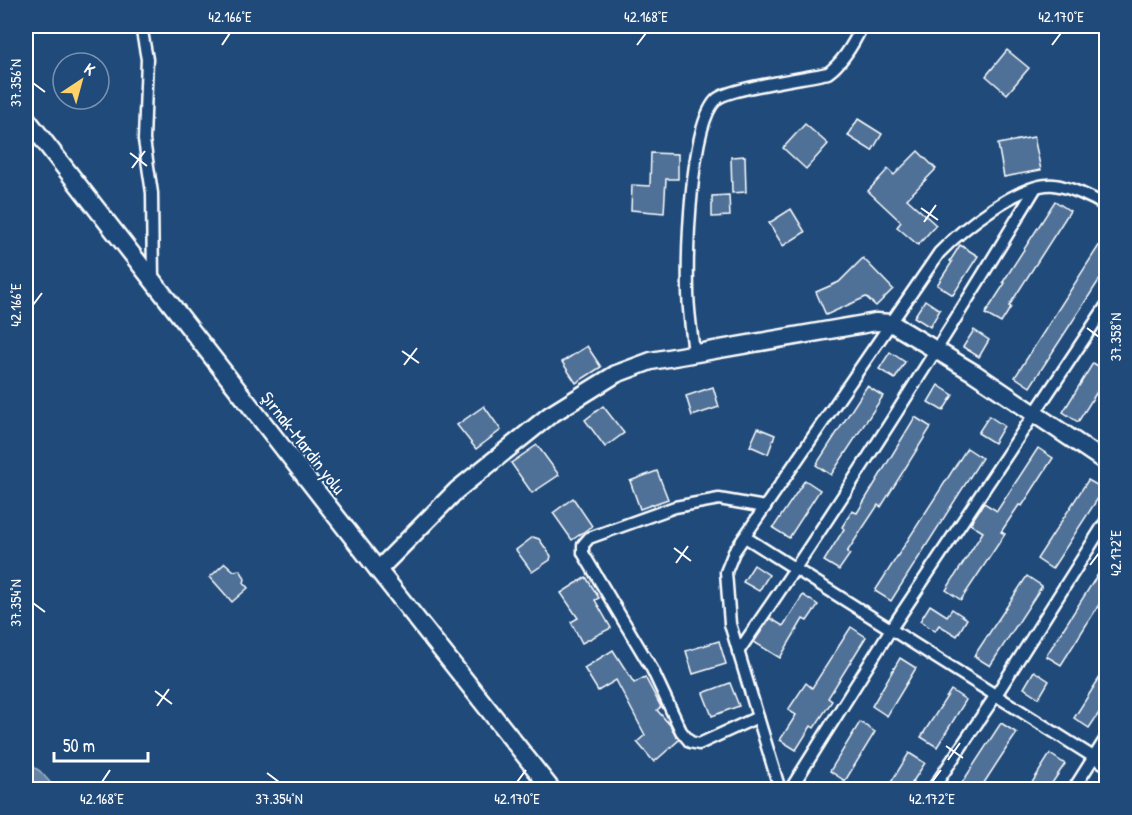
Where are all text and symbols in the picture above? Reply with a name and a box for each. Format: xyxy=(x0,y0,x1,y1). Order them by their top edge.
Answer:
text: 42.166°E xyxy=(208,6,252,27)
text: 42.168°E xyxy=(624,6,668,27)
text: 42.170°E xyxy=(1038,6,1084,27)
north arrow xyxy=(51,51,111,111)
text: K xyxy=(80,58,100,81)
text: 37.356°N xyxy=(5,59,26,107)
text: 42.166°E xyxy=(5,283,26,327)
text: 37.358°N xyxy=(1105,313,1126,361)
street label: Şırnak-Mardin yolu xyxy=(255,386,351,499)
text: 42.172°E xyxy=(1105,530,1126,576)
text: 37.354°N xyxy=(5,579,26,627)
scale bar xyxy=(54,725,148,763)
text: 50 m xyxy=(63,733,95,758)
text: 42.168°E xyxy=(80,788,124,809)
text: 37.354°N xyxy=(255,788,303,809)
text: 42.170°E xyxy=(494,788,540,809)
text: 42.172°E xyxy=(909,788,955,809)

